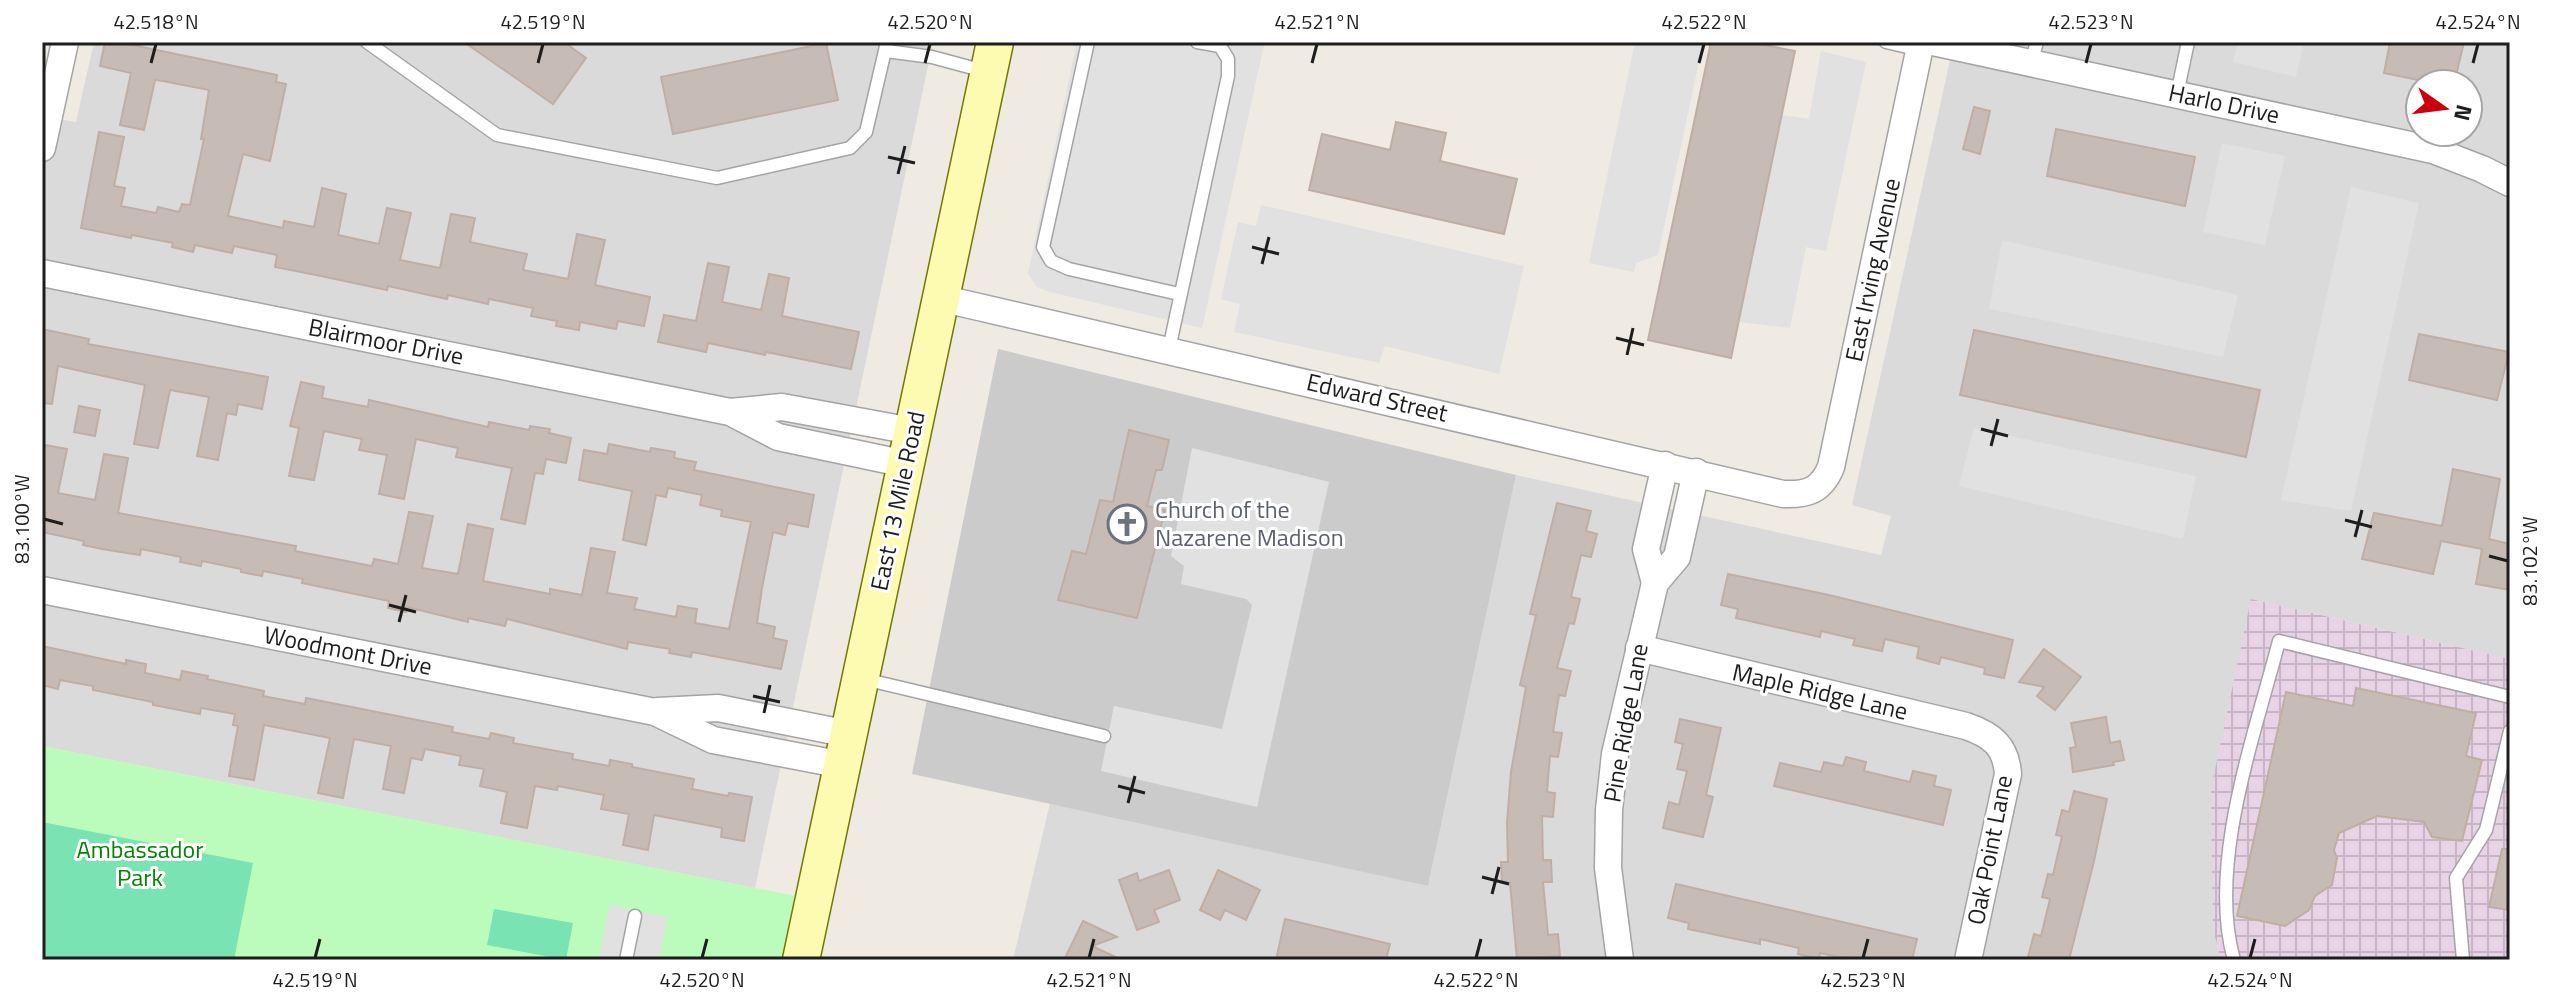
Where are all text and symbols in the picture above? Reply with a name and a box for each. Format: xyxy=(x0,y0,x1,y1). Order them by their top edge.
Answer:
text: 42.518°N xyxy=(113,6,199,37)
text: 42.519°N xyxy=(500,6,586,37)
text: 42.520°N xyxy=(887,6,973,37)
text: 42.521°N xyxy=(1274,6,1360,37)
text: 42.522°N xyxy=(1661,6,1747,37)
text: 42.523°N xyxy=(2048,6,2134,37)
text: 42.524°N xyxy=(2435,6,2521,37)
north arrow xyxy=(2404,68,2484,148)
street label: Harlo Drive xyxy=(2165,74,2283,132)
text: N xyxy=(2445,101,2482,124)
street label: East Irving Avenue xyxy=(1835,175,1909,365)
street label: Blairmoor Drive xyxy=(305,308,467,374)
street label: Edward Street xyxy=(1303,363,1452,431)
street label: East 13 Mile Road xyxy=(860,408,934,594)
text: 83.100°W xyxy=(6,474,37,564)
place label: Church of the Nazarene Madison xyxy=(1155,491,1344,555)
church icon: Church of the Nazarene Madison xyxy=(1106,503,1148,545)
text: 83.102°W xyxy=(2514,516,2545,606)
street label: Woodmont Drive xyxy=(261,616,435,684)
street label: Pine Ridge Lane xyxy=(1593,641,1657,805)
street label: Maple Ridge Lane xyxy=(1729,653,1911,729)
street label: Oak Point Lane xyxy=(1957,772,2021,928)
park label: Ambassador Park xyxy=(76,831,204,895)
text: 42.519°N xyxy=(272,964,358,995)
text: 42.520°N xyxy=(659,964,745,995)
text: 42.521°N xyxy=(1046,964,1132,995)
text: 42.522°N xyxy=(1433,964,1519,995)
text: 42.523°N xyxy=(1820,964,1906,995)
text: 42.524°N xyxy=(2207,964,2293,995)

